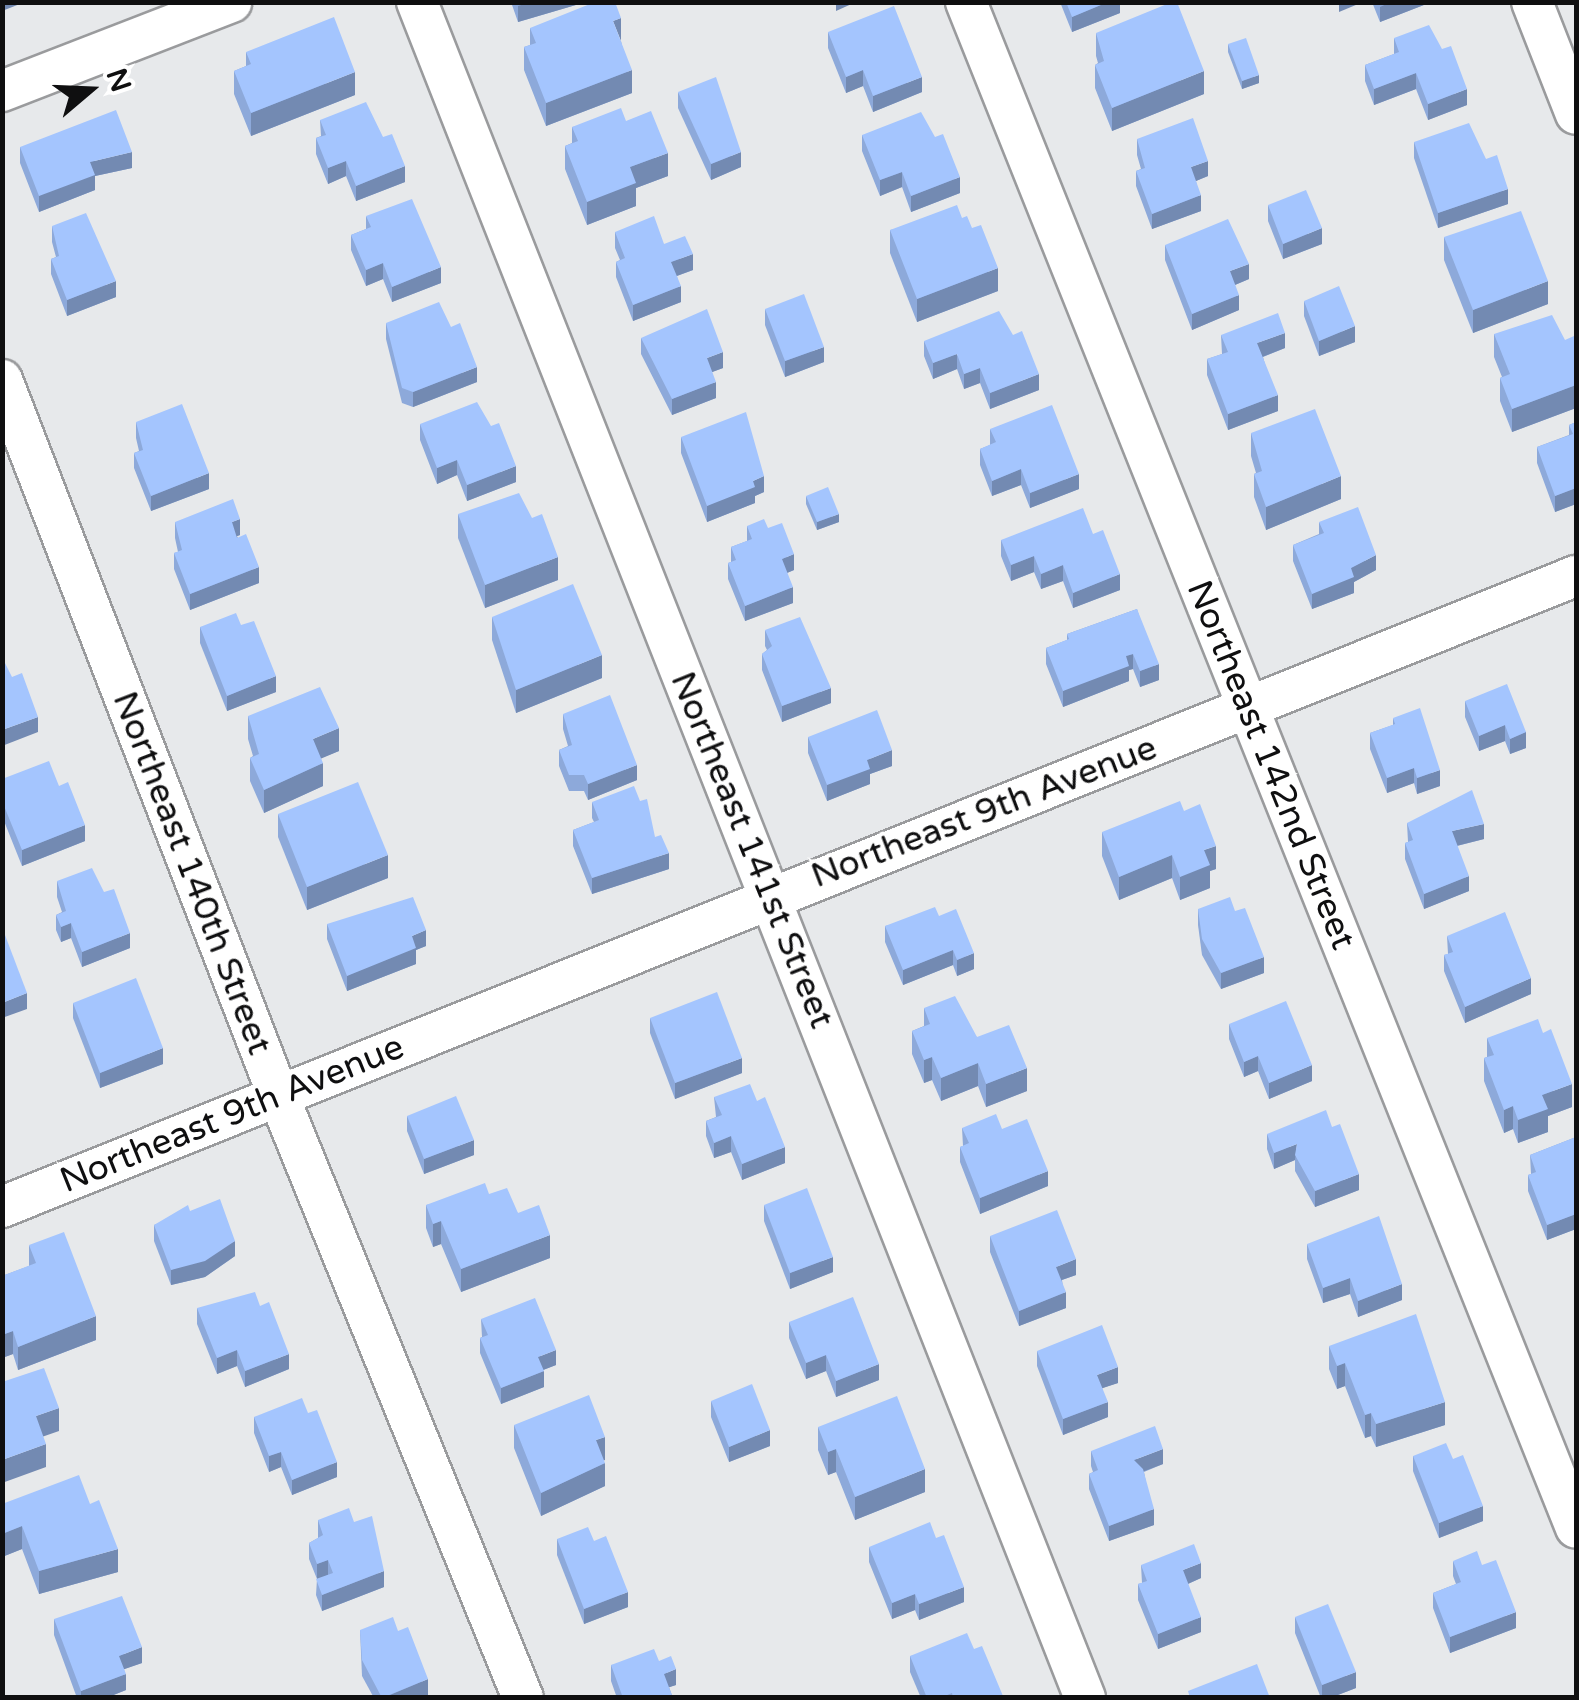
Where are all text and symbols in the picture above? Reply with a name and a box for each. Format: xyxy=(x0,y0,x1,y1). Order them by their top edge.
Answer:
north arrow xyxy=(40,40,140,140)
text: N xyxy=(99,64,138,96)
street label: Northeast 142nd Street xyxy=(1178,574,1364,956)
street label: Northeast 141st Street xyxy=(661,666,843,1034)
street label: Northeast 140th Street xyxy=(103,686,281,1060)
street label: Northeast 9th Avenue xyxy=(805,727,1163,897)
street label: Northeast 9th Avenue xyxy=(54,1026,410,1202)

